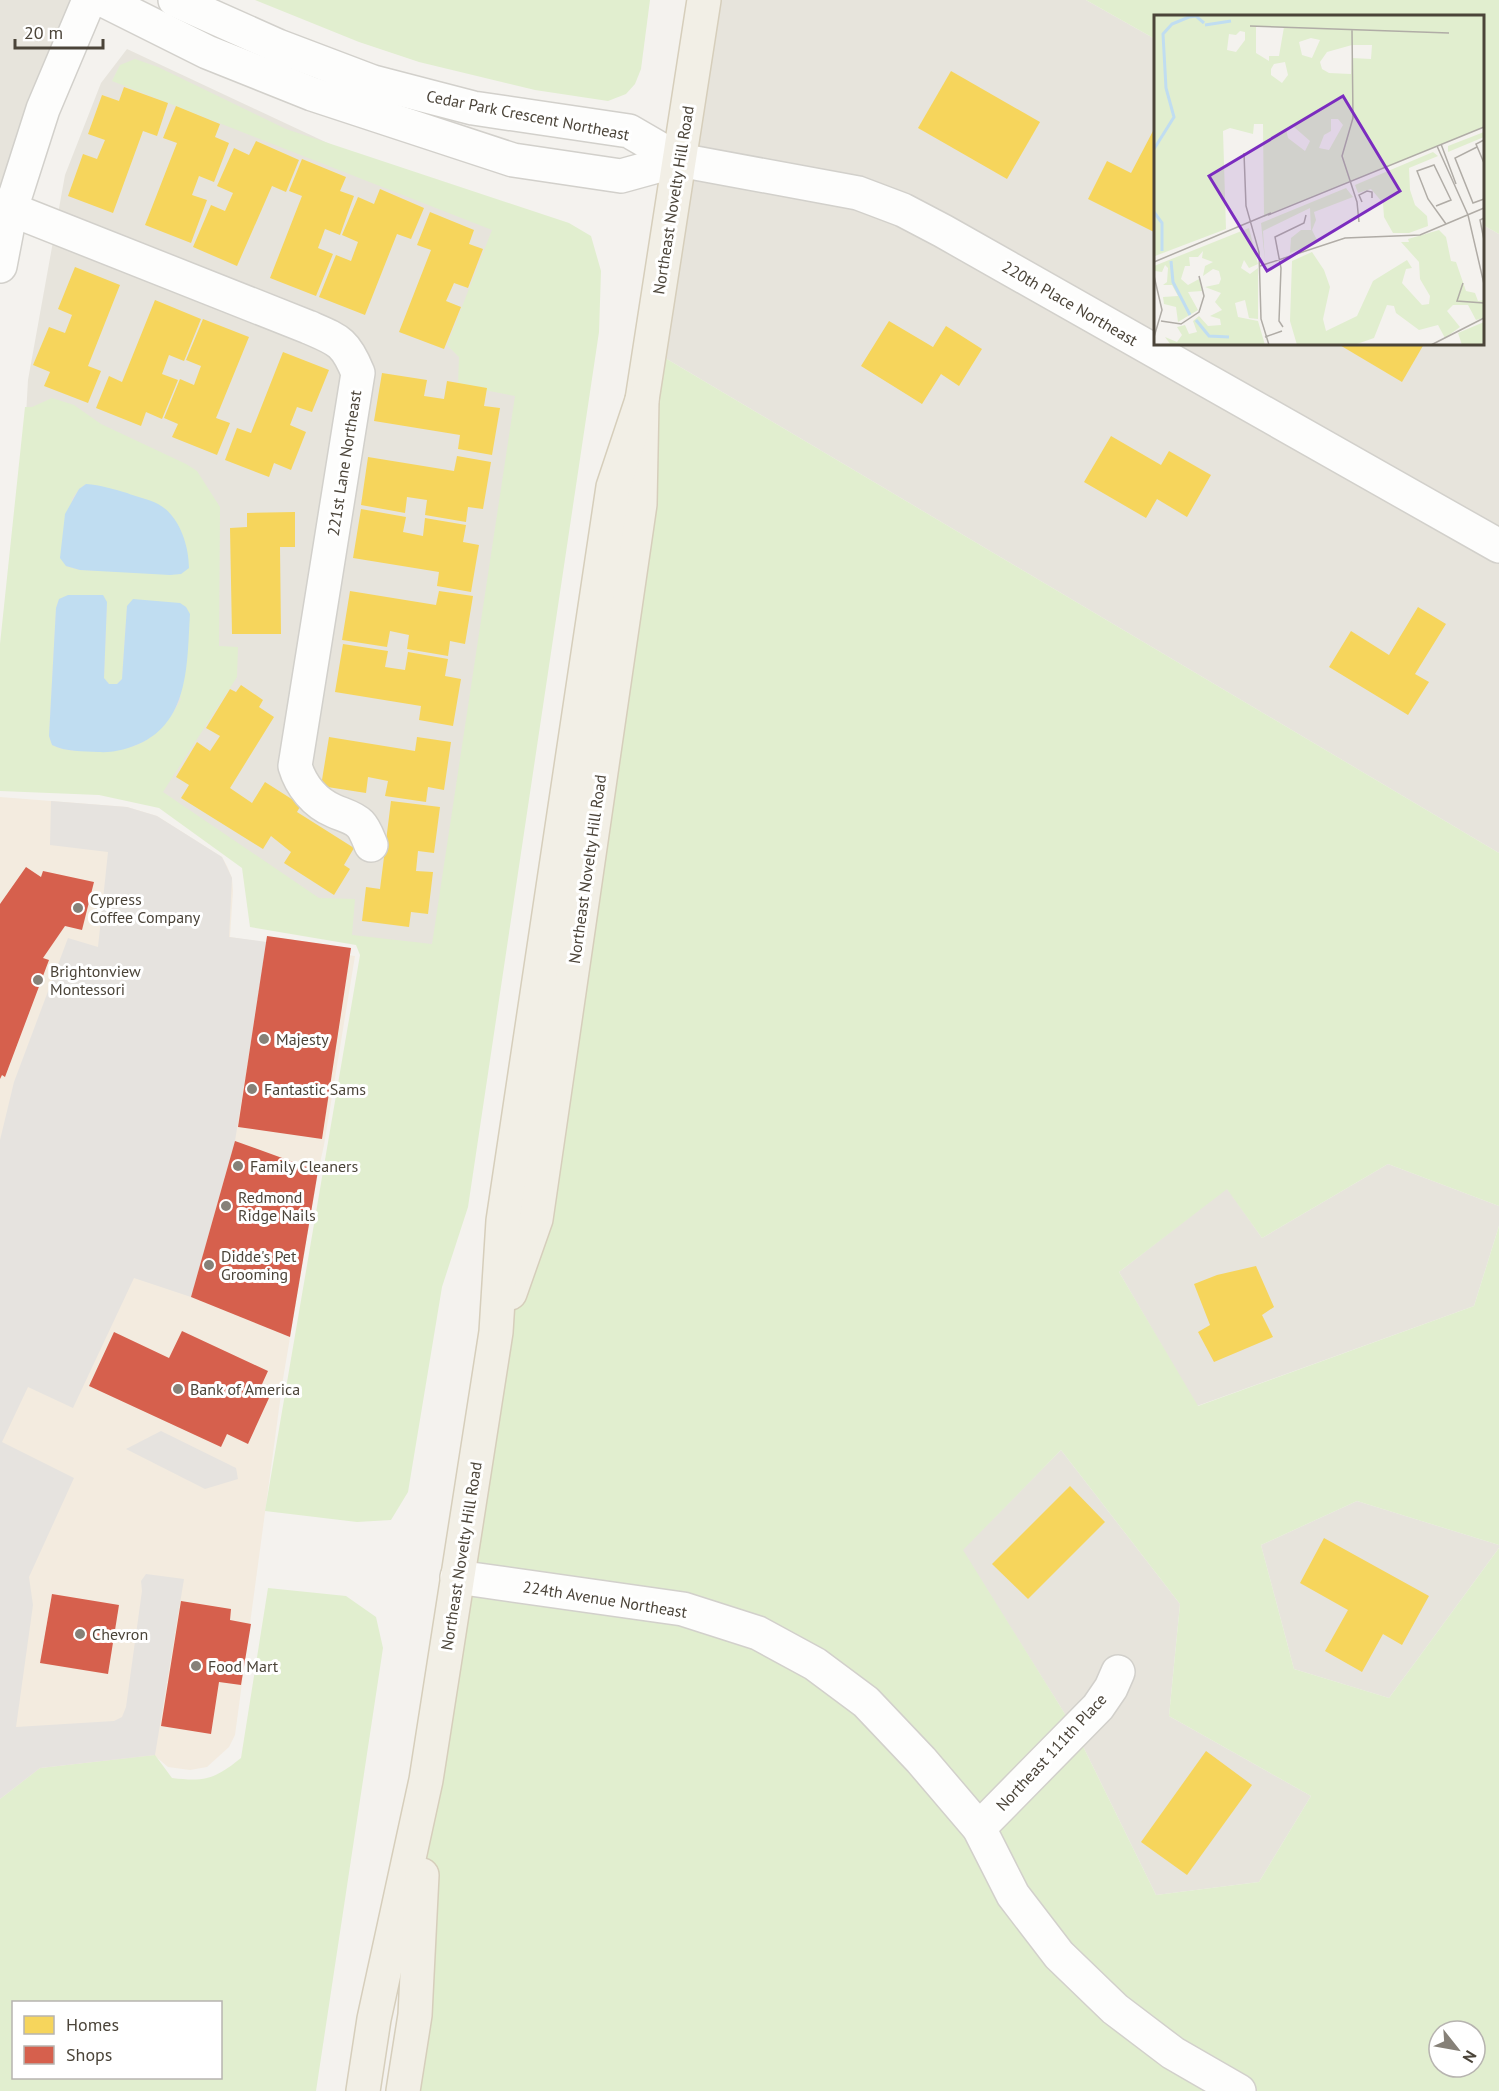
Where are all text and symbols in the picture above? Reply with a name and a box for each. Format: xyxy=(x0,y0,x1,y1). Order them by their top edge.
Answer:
scale bar xyxy=(15,12,104,50)
inset map xyxy=(1154,15,1484,345)
text: 20 m xyxy=(24,21,63,44)
street label: Cedar Park Crescent Northeast xyxy=(425,85,632,145)
street label: Northeast Novelty Hill Road xyxy=(648,104,698,296)
street label: 220th Place Northeast xyxy=(999,256,1142,350)
street label: 221st Lane Northeast xyxy=(323,388,365,537)
street label: Northeast Novelty Hill Road xyxy=(564,773,610,965)
place label: Cypress Coffee Company xyxy=(90,889,201,927)
marker: Cypress Coffee Company xyxy=(71,901,85,915)
place label: Brightonview Montessori xyxy=(50,961,141,999)
marker: Brightonview Montessori xyxy=(31,973,45,987)
place label: Majesty xyxy=(276,1029,329,1049)
marker: Majesty xyxy=(257,1032,271,1046)
place label: Fantastic Sams xyxy=(264,1079,366,1099)
marker: Fantastic Sams xyxy=(245,1082,259,1096)
place label: Family Cleaners xyxy=(250,1156,359,1176)
marker: Family Cleaners xyxy=(231,1159,245,1173)
place label: Redmond Ridge Nails xyxy=(238,1187,316,1225)
marker: Redmond Ridge Nails xyxy=(219,1199,233,1213)
place label: Didde's Pet Grooming xyxy=(221,1246,297,1284)
marker: Didde's Pet Grooming xyxy=(202,1258,216,1272)
place label: Bank of America xyxy=(190,1379,300,1399)
marker: Bank of America xyxy=(171,1382,185,1396)
street label: Northeast Novelty Hill Road xyxy=(436,1460,486,1652)
street label: 224th Avenue Northeast xyxy=(521,1576,689,1622)
place label: Chevron xyxy=(92,1624,148,1644)
marker: Chevron xyxy=(73,1627,87,1641)
place label: Food Mart xyxy=(208,1656,279,1676)
marker: Food Mart xyxy=(189,1659,203,1673)
street label: Northeast 111th Place xyxy=(991,1689,1111,1815)
legend xyxy=(12,2001,222,2079)
text: Homes xyxy=(66,2013,119,2036)
north arrow xyxy=(1427,2019,1487,2079)
text: Shops xyxy=(66,2043,112,2066)
text: N xyxy=(1459,2047,1481,2066)

